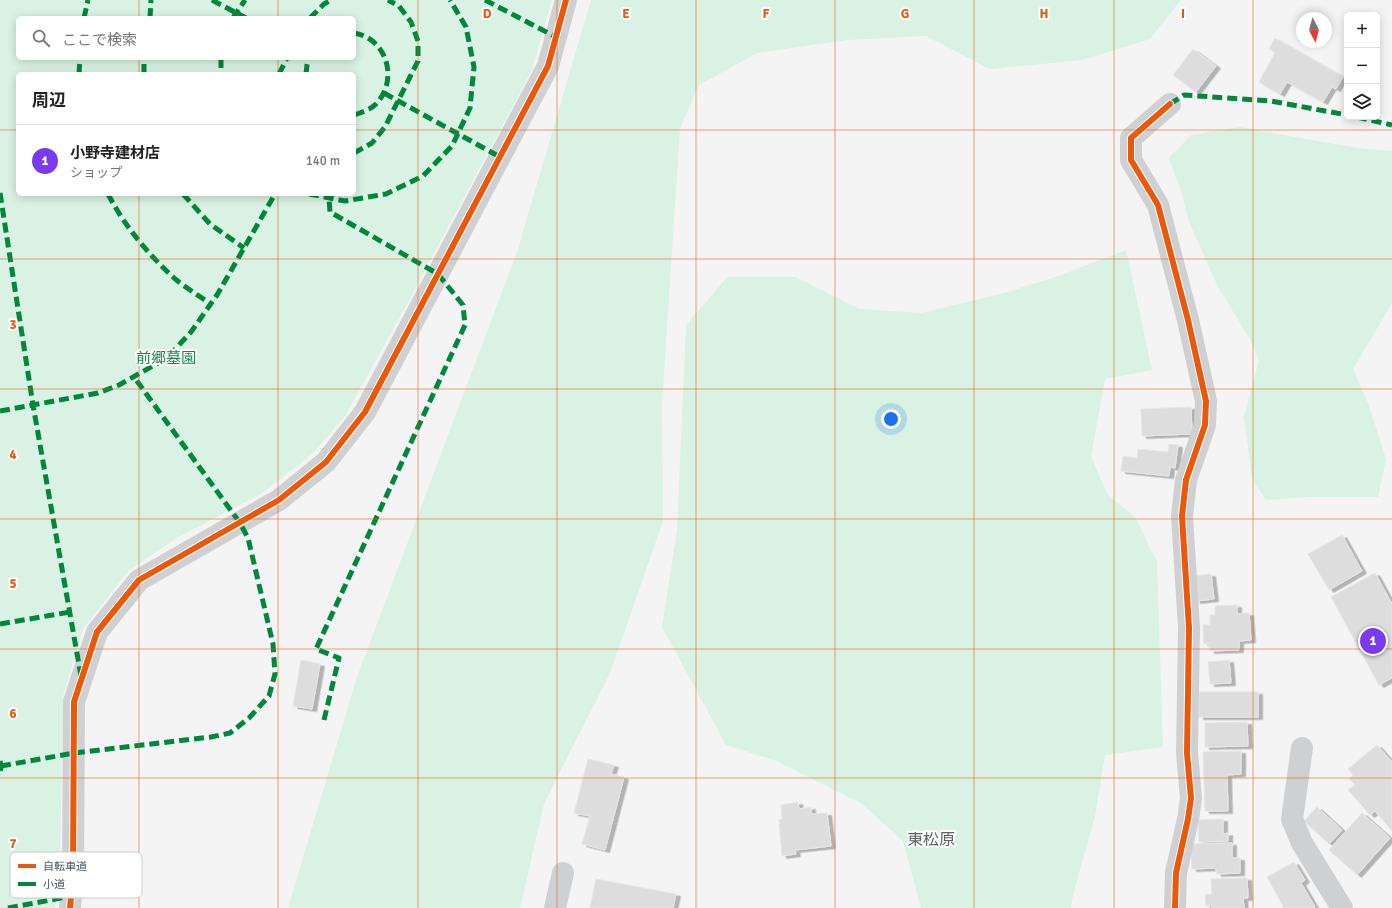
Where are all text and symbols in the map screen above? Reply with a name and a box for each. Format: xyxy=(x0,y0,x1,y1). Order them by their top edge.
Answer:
text: D xyxy=(483,6,492,22)
text: E xyxy=(622,6,630,22)
text: F xyxy=(763,6,770,22)
text: G xyxy=(901,6,909,22)
text: H xyxy=(1040,6,1048,22)
text: I xyxy=(1181,6,1185,22)
north arrow xyxy=(1296,12,1332,48)
map controls xyxy=(1344,12,1380,120)
button: + xyxy=(1344,12,1380,48)
search box xyxy=(16,16,356,60)
icon: search xyxy=(30,27,52,49)
text: ここで検索 xyxy=(62,31,137,49)
button: − xyxy=(1344,48,1380,84)
button: layers xyxy=(1344,84,1380,120)
text: 周辺 xyxy=(32,90,66,111)
text: 小野寺建材店 xyxy=(70,144,160,162)
text: 1 xyxy=(41,153,49,169)
text: 140 m xyxy=(306,153,340,169)
text: ショップ xyxy=(70,165,122,181)
text: 3 xyxy=(9,317,17,333)
park label: 前郷墓園 xyxy=(136,349,196,367)
your location xyxy=(881,409,901,429)
text: 4 xyxy=(9,447,17,463)
text: 5 xyxy=(9,576,17,592)
pin: 1 xyxy=(1360,626,1386,656)
text: 6 xyxy=(9,706,17,722)
district label: 東松原 xyxy=(907,830,955,850)
text: 7 xyxy=(9,836,17,852)
legend xyxy=(10,852,142,898)
text: 自転車道 xyxy=(43,860,87,873)
text: 小道 xyxy=(43,878,65,891)

